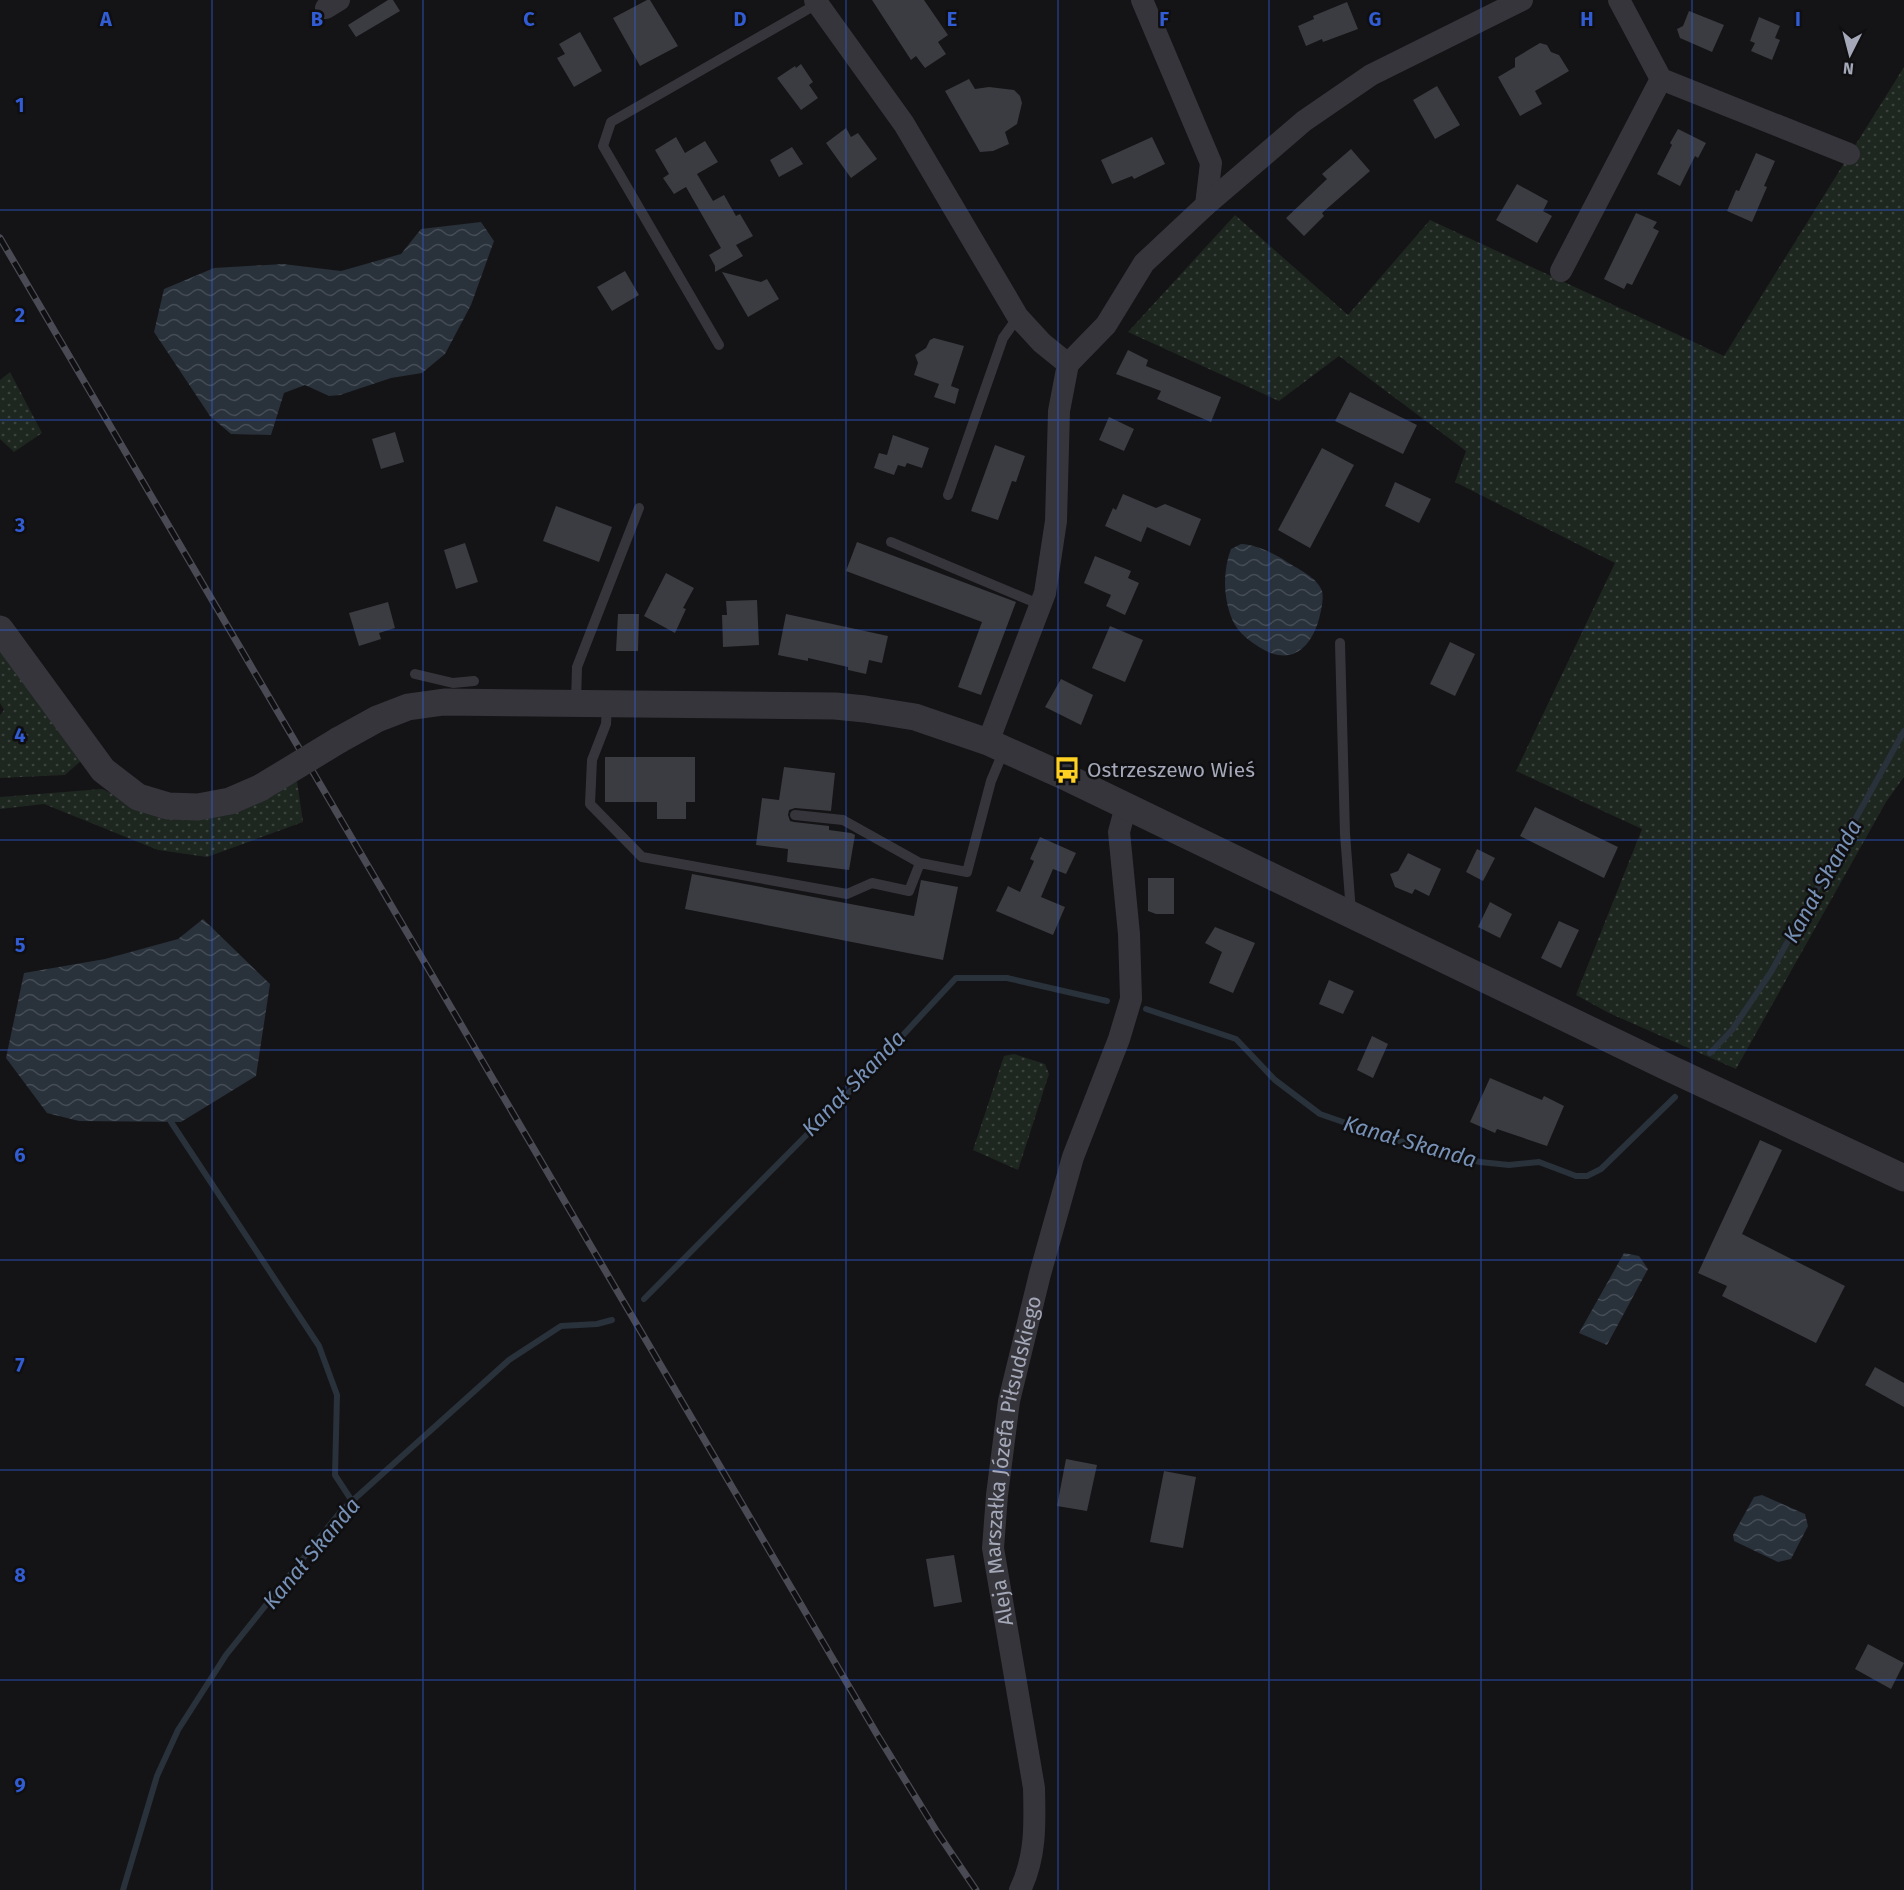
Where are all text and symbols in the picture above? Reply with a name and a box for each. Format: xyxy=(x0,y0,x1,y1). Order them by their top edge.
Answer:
text: A xyxy=(99,7,113,31)
text: B xyxy=(311,7,323,31)
text: C xyxy=(523,7,535,31)
text: D xyxy=(733,7,747,31)
text: E xyxy=(947,7,957,31)
text: F xyxy=(1159,7,1169,31)
text: G xyxy=(1369,7,1381,31)
text: H xyxy=(1580,7,1594,31)
text: I xyxy=(1795,7,1801,31)
north arrow xyxy=(1820,24,1880,84)
text: N xyxy=(1842,58,1855,78)
text: 1 xyxy=(15,93,25,117)
text: 2 xyxy=(15,303,25,327)
text: 3 xyxy=(14,513,25,537)
text: 4 xyxy=(14,723,26,747)
bus stop icon: Ostrzeszewo Wieś xyxy=(1052,755,1082,785)
place label: Ostrzeszewo Wieś xyxy=(1087,757,1255,783)
water label: Kanał Skanda xyxy=(1777,815,1867,948)
text: 5 xyxy=(15,933,26,957)
water label: Kanał Skanda xyxy=(796,1025,911,1142)
water label: Kanał Skanda xyxy=(1340,1110,1479,1173)
text: 6 xyxy=(14,1143,26,1167)
street label: Aleja Marszałka Józefa Piłsudskiego xyxy=(980,1293,1047,1628)
text: 7 xyxy=(15,1353,25,1377)
water label: Kanał Skanda xyxy=(257,1492,366,1615)
text: 8 xyxy=(14,1563,26,1587)
text: 9 xyxy=(14,1773,26,1797)

